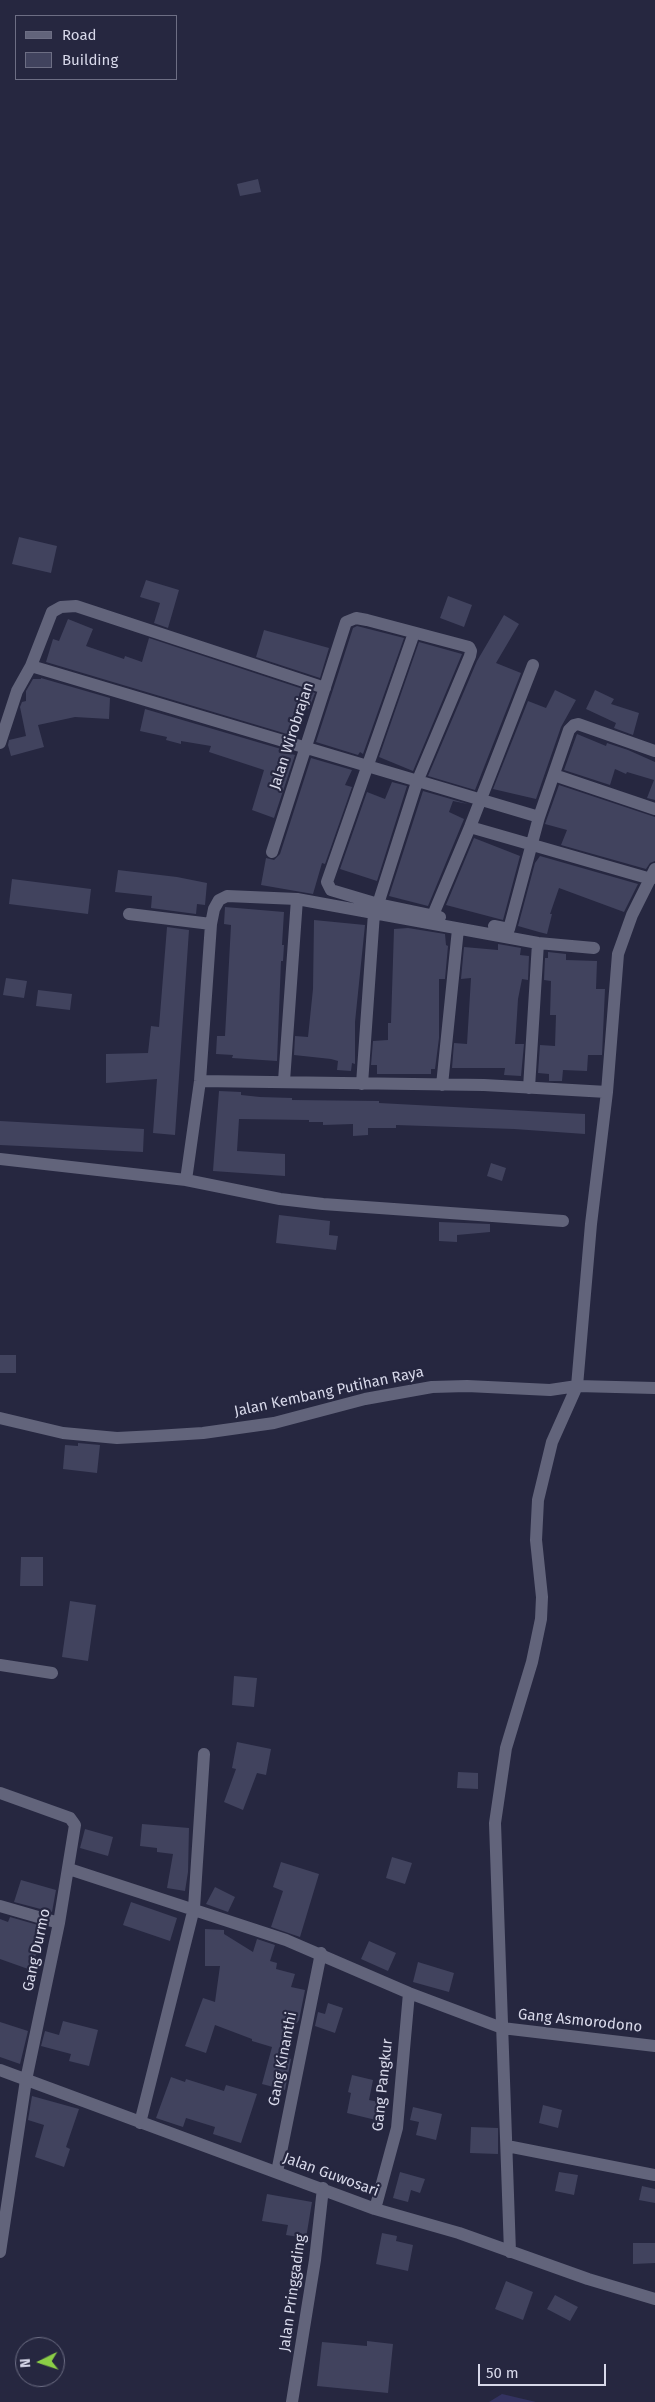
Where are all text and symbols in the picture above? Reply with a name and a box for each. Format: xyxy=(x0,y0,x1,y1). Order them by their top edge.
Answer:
legend xyxy=(15,15,178,80)
text: Road xyxy=(62,26,97,44)
text: Building xyxy=(62,51,118,69)
street label: Jalan Wirobrajan xyxy=(266,680,318,792)
street label: Jalan Kembang Putihan Raya xyxy=(232,1363,426,1421)
street label: Gang Durmo xyxy=(19,1907,55,1993)
street label: Gang Asmorodono xyxy=(517,2006,643,2036)
street label: Gang Kinanthi xyxy=(265,2010,301,2108)
street label: Gang Pangkur xyxy=(369,2038,397,2132)
street label: Jalan Guwosari xyxy=(281,2149,381,2201)
street label: Jalan Pringgading xyxy=(276,2233,310,2353)
north arrow xyxy=(15,2337,65,2387)
scale bar xyxy=(480,2354,608,2386)
text: N xyxy=(17,2358,34,2368)
text: 50 m xyxy=(486,2364,519,2382)

